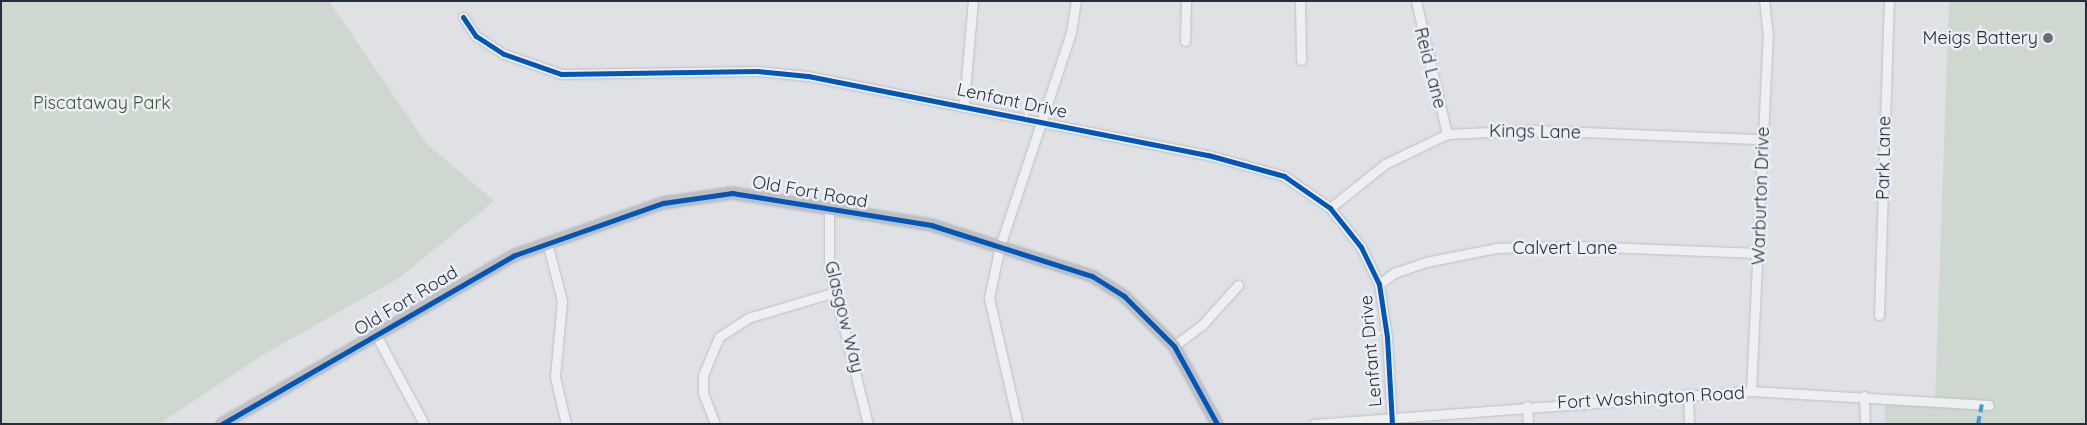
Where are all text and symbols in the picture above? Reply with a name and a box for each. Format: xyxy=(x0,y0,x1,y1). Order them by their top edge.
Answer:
street label: Reid Lane xyxy=(1409,25,1451,111)
place label: Meigs Battery xyxy=(1923,27,2038,49)
marker: Meigs Battery xyxy=(2042,32,2054,44)
street label: Lenfant Drive xyxy=(955,79,1069,123)
park label: Piscataway Park xyxy=(33,92,171,114)
street label: Park Lane xyxy=(1872,116,1896,200)
street label: Kings Lane xyxy=(1489,120,1581,144)
street label: Warburton Drive xyxy=(1748,126,1774,266)
street label: Old Fort Road xyxy=(751,171,869,213)
street label: Calvert Lane xyxy=(1513,237,1617,259)
street label: Glasgow Way xyxy=(820,259,868,375)
street label: Old Fort Road xyxy=(350,262,462,340)
street label: Lenfant Drive xyxy=(1355,294,1387,408)
street label: Fort Washington Road xyxy=(1557,382,1745,414)

